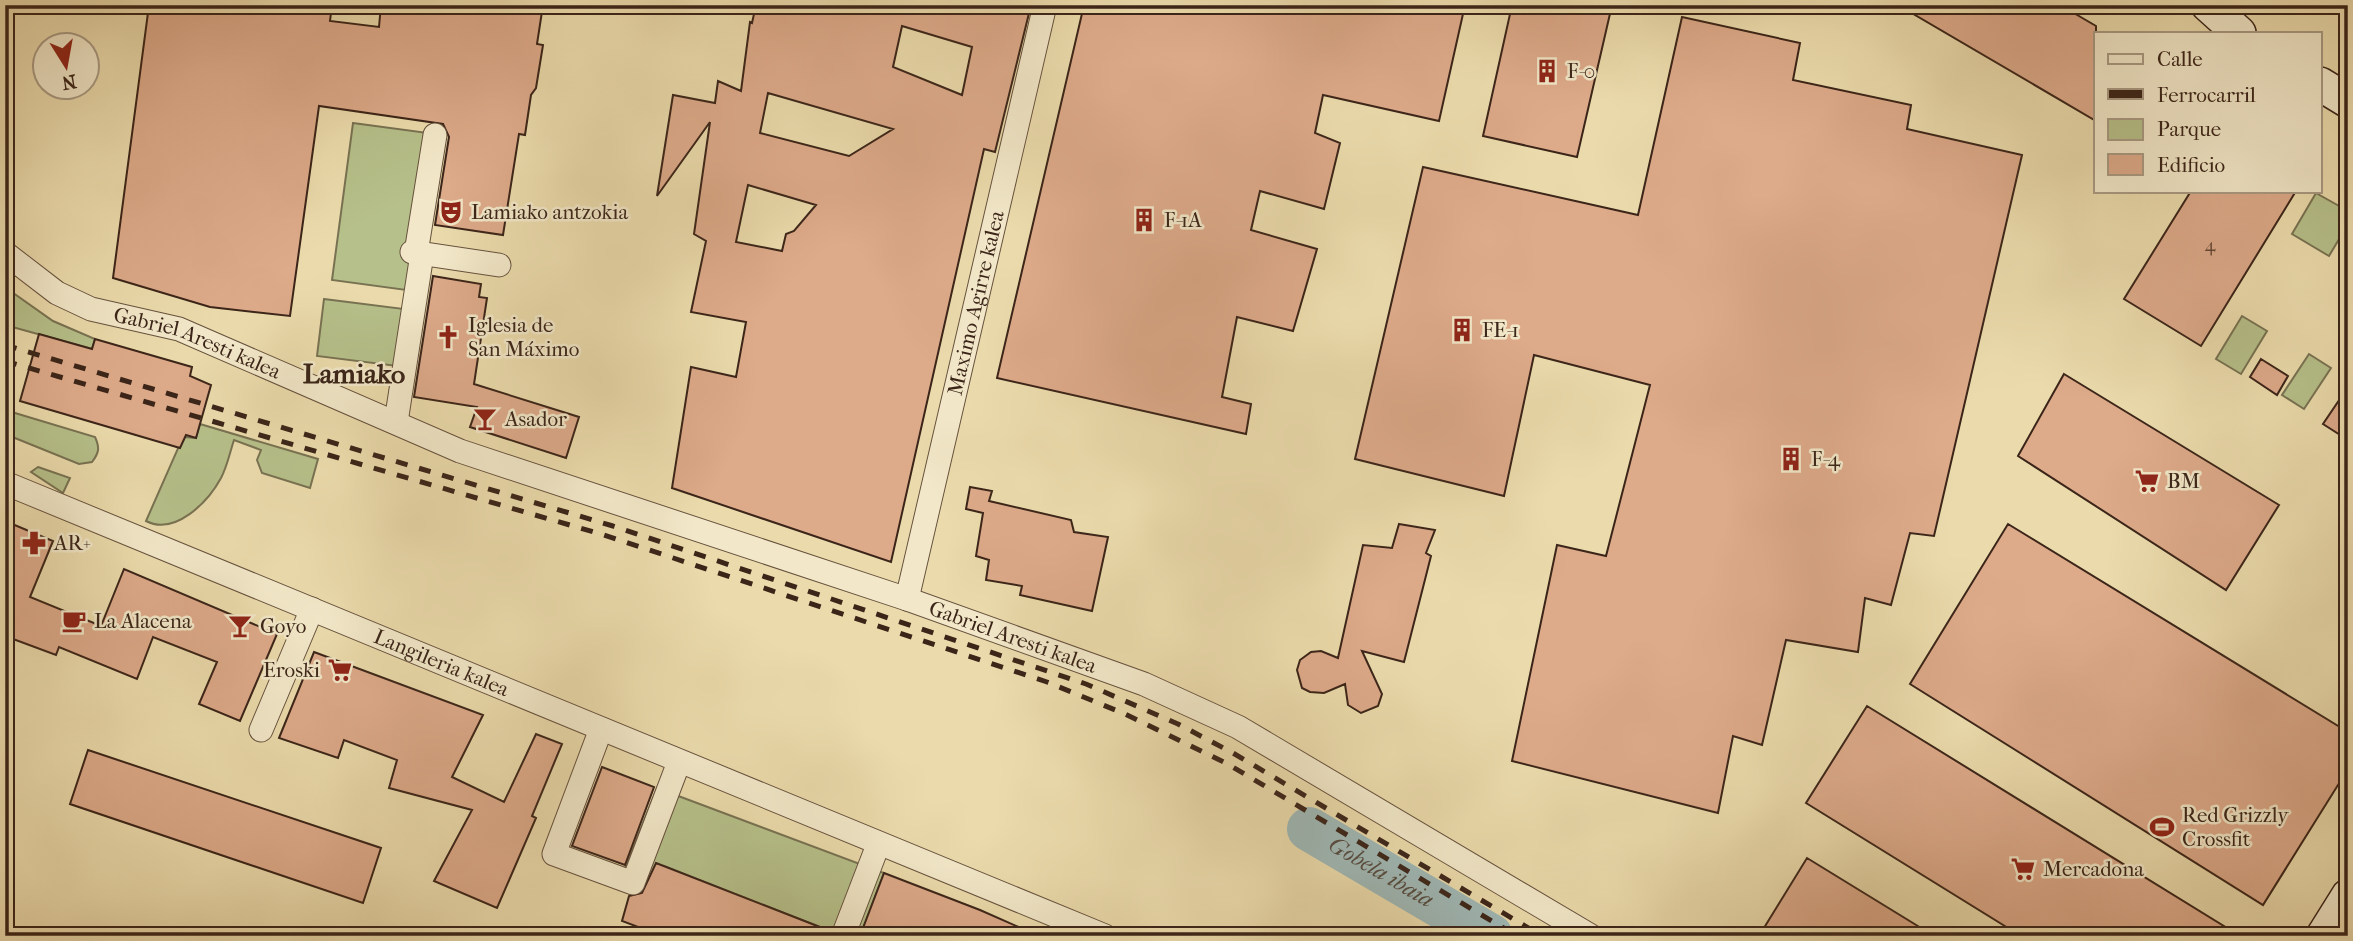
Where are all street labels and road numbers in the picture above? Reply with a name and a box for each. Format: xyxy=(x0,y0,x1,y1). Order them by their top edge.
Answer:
street label: Maximo Agirre kalea xyxy=(943,208,1009,398)
street label: Gabriel Aresti kalea xyxy=(111,303,285,384)
street label: Gabriel Aresti kalea xyxy=(926,596,1100,678)
street label: Langileria kalea xyxy=(370,624,513,701)

